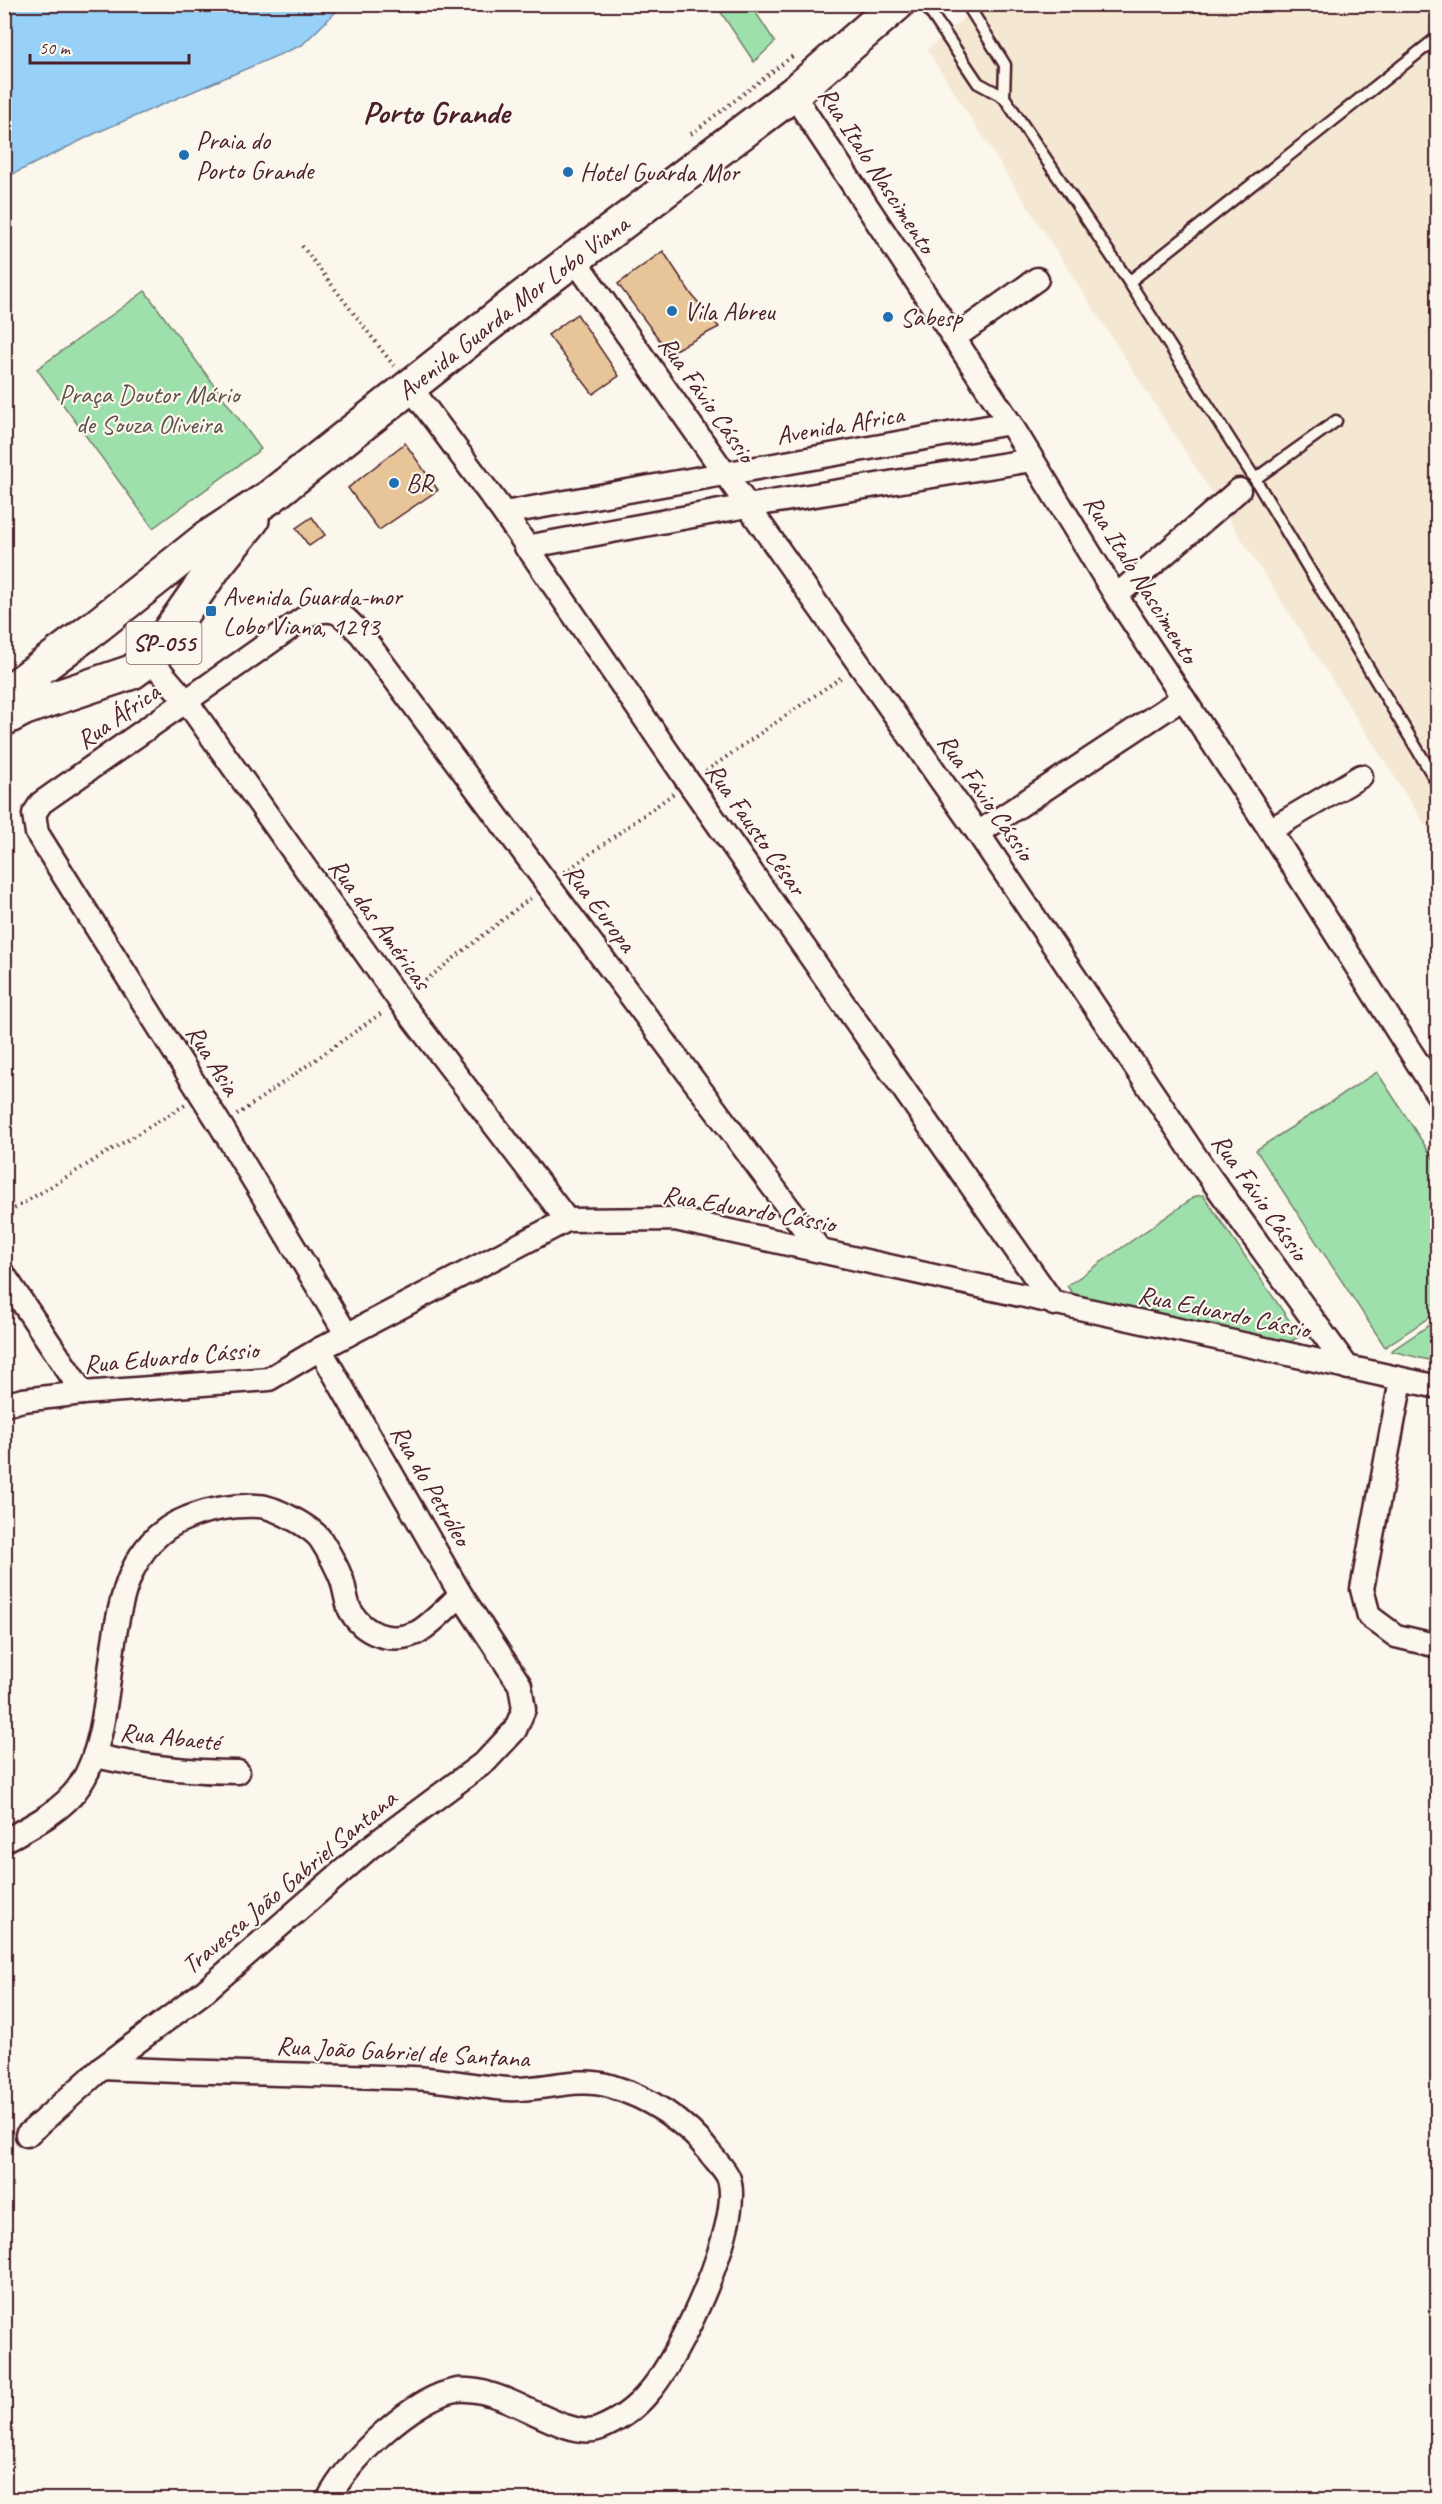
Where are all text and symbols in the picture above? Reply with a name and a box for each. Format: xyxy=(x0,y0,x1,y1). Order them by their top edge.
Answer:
scale bar xyxy=(30,27,189,65)
text: 50 m xyxy=(39,37,72,59)
street label: Rua Italo Nascimento xyxy=(811,80,945,262)
district label: Porto Grande xyxy=(363,92,513,133)
place label: Praia do Porto Grande xyxy=(196,124,316,187)
marker: Praia do Porto Grande xyxy=(177,148,191,162)
place label: Hotel Guarda Mor xyxy=(580,156,741,189)
marker: Hotel Guarda Mor xyxy=(561,165,575,179)
street label: Avenida Guarda Mor Lobo Viana xyxy=(390,206,637,407)
place label: Vila Abreu xyxy=(684,295,776,328)
place label: Sabesp xyxy=(900,301,964,334)
marker: Vila Abreu xyxy=(665,304,679,318)
marker: Sabesp xyxy=(881,310,895,324)
street label: Rua Fávio Cássio xyxy=(651,329,764,471)
park label: Praça Doutor Mário de Souza Oliveira xyxy=(59,378,242,441)
street label: Avenida Africa xyxy=(774,397,908,452)
place label: BR xyxy=(406,467,436,500)
marker: BR xyxy=(387,476,401,490)
street label: Rua Italo Nascimento xyxy=(1076,489,1207,672)
place label: Avenida Guarda-mor Lobo Viana, 1293 xyxy=(223,580,403,643)
marker: Avenida Guarda-mor Lobo Viana, 1293 xyxy=(204,604,218,618)
road number: SP-055 xyxy=(126,622,201,664)
street label: Rua África xyxy=(70,674,167,757)
street label: Rua Fávio Cássio xyxy=(930,727,1043,869)
street label: Rua Fausto César xyxy=(698,756,815,903)
street label: Rua das Américas xyxy=(321,852,440,998)
street label: Rua Europa xyxy=(556,857,645,960)
street label: Rua Asia xyxy=(178,1018,248,1103)
street label: Rua Fávio Cássio xyxy=(1204,1127,1317,1269)
street label: Rua Eduardo Cássio xyxy=(660,1178,841,1241)
street label: Rua Eduardo Cássio xyxy=(1135,1278,1316,1347)
street label: Rua Eduardo Cássio xyxy=(82,1333,262,1381)
street label: Rua do Petróleo xyxy=(383,1419,480,1554)
street label: Rua Abaeté xyxy=(119,1715,225,1759)
street label: Travessa João Gabriel Santana xyxy=(175,1781,405,1982)
street label: Rua João Gabriel de Santana xyxy=(276,2029,532,2075)

